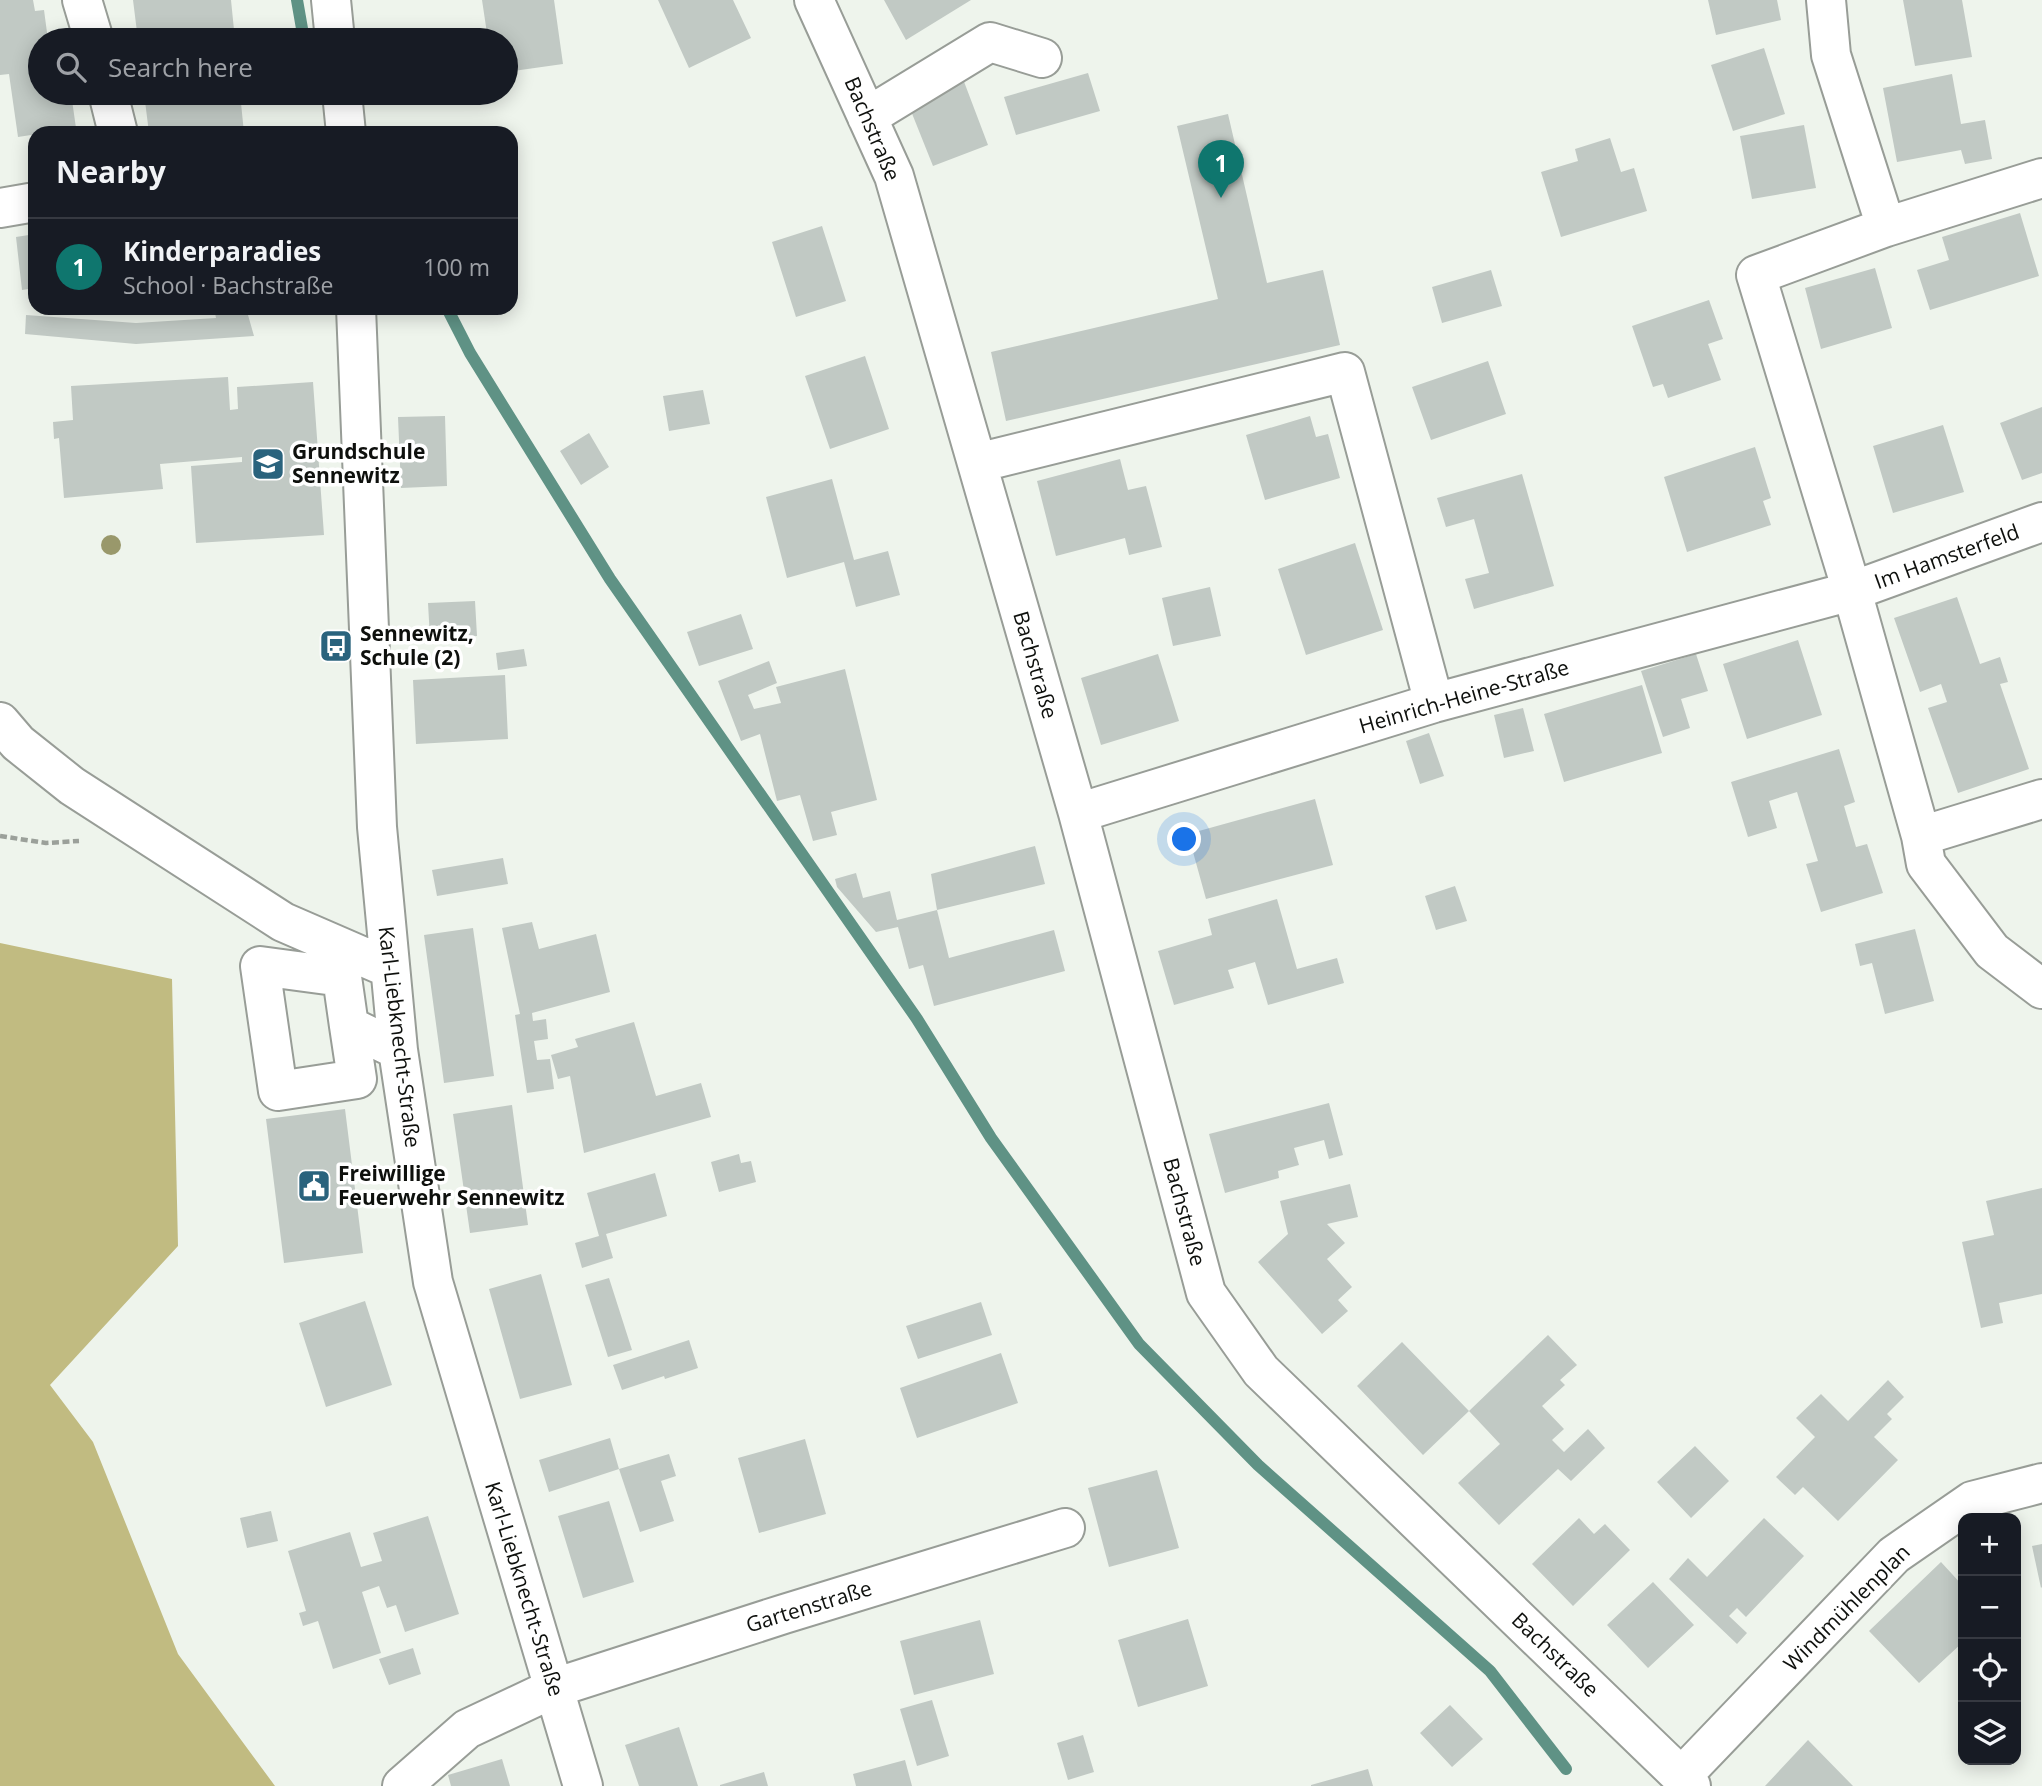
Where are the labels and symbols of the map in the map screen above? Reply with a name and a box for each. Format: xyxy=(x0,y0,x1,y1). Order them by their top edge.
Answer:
street label: Bachstraße xyxy=(838,72,907,185)
pin: 1 xyxy=(1198,140,1244,198)
place label: Grundschule Sennewitz xyxy=(292,437,425,489)
school or university icon: Grundschule Sennewitz xyxy=(249,445,287,483)
street label: Im Hamsterfeld xyxy=(1870,517,2023,595)
street label: Bachstraße xyxy=(1007,608,1065,722)
place label: Sennewitz, Schule (2) xyxy=(360,619,474,671)
bus stop icon: Sennewitz, Schule (2) xyxy=(317,627,355,665)
street label: Heinrich-Heine-Straße xyxy=(1355,653,1572,739)
your location xyxy=(1167,822,1201,856)
street label: Karl-Liebknecht-Straße xyxy=(373,924,427,1149)
street label: Bachstraße xyxy=(1157,1155,1213,1269)
place label: Freiwillige Feuerwehr Sennewitz xyxy=(338,1159,565,1211)
public building icon: Freiwillige Feuerwehr Sennewitz xyxy=(295,1167,333,1205)
street label: Karl-Liebknecht-Straße xyxy=(479,1478,571,1699)
street label: Windmühlenplan xyxy=(1777,1538,1916,1677)
street label: Gartenstraße xyxy=(742,1574,875,1638)
street label: Bachstraße xyxy=(1506,1606,1605,1703)

